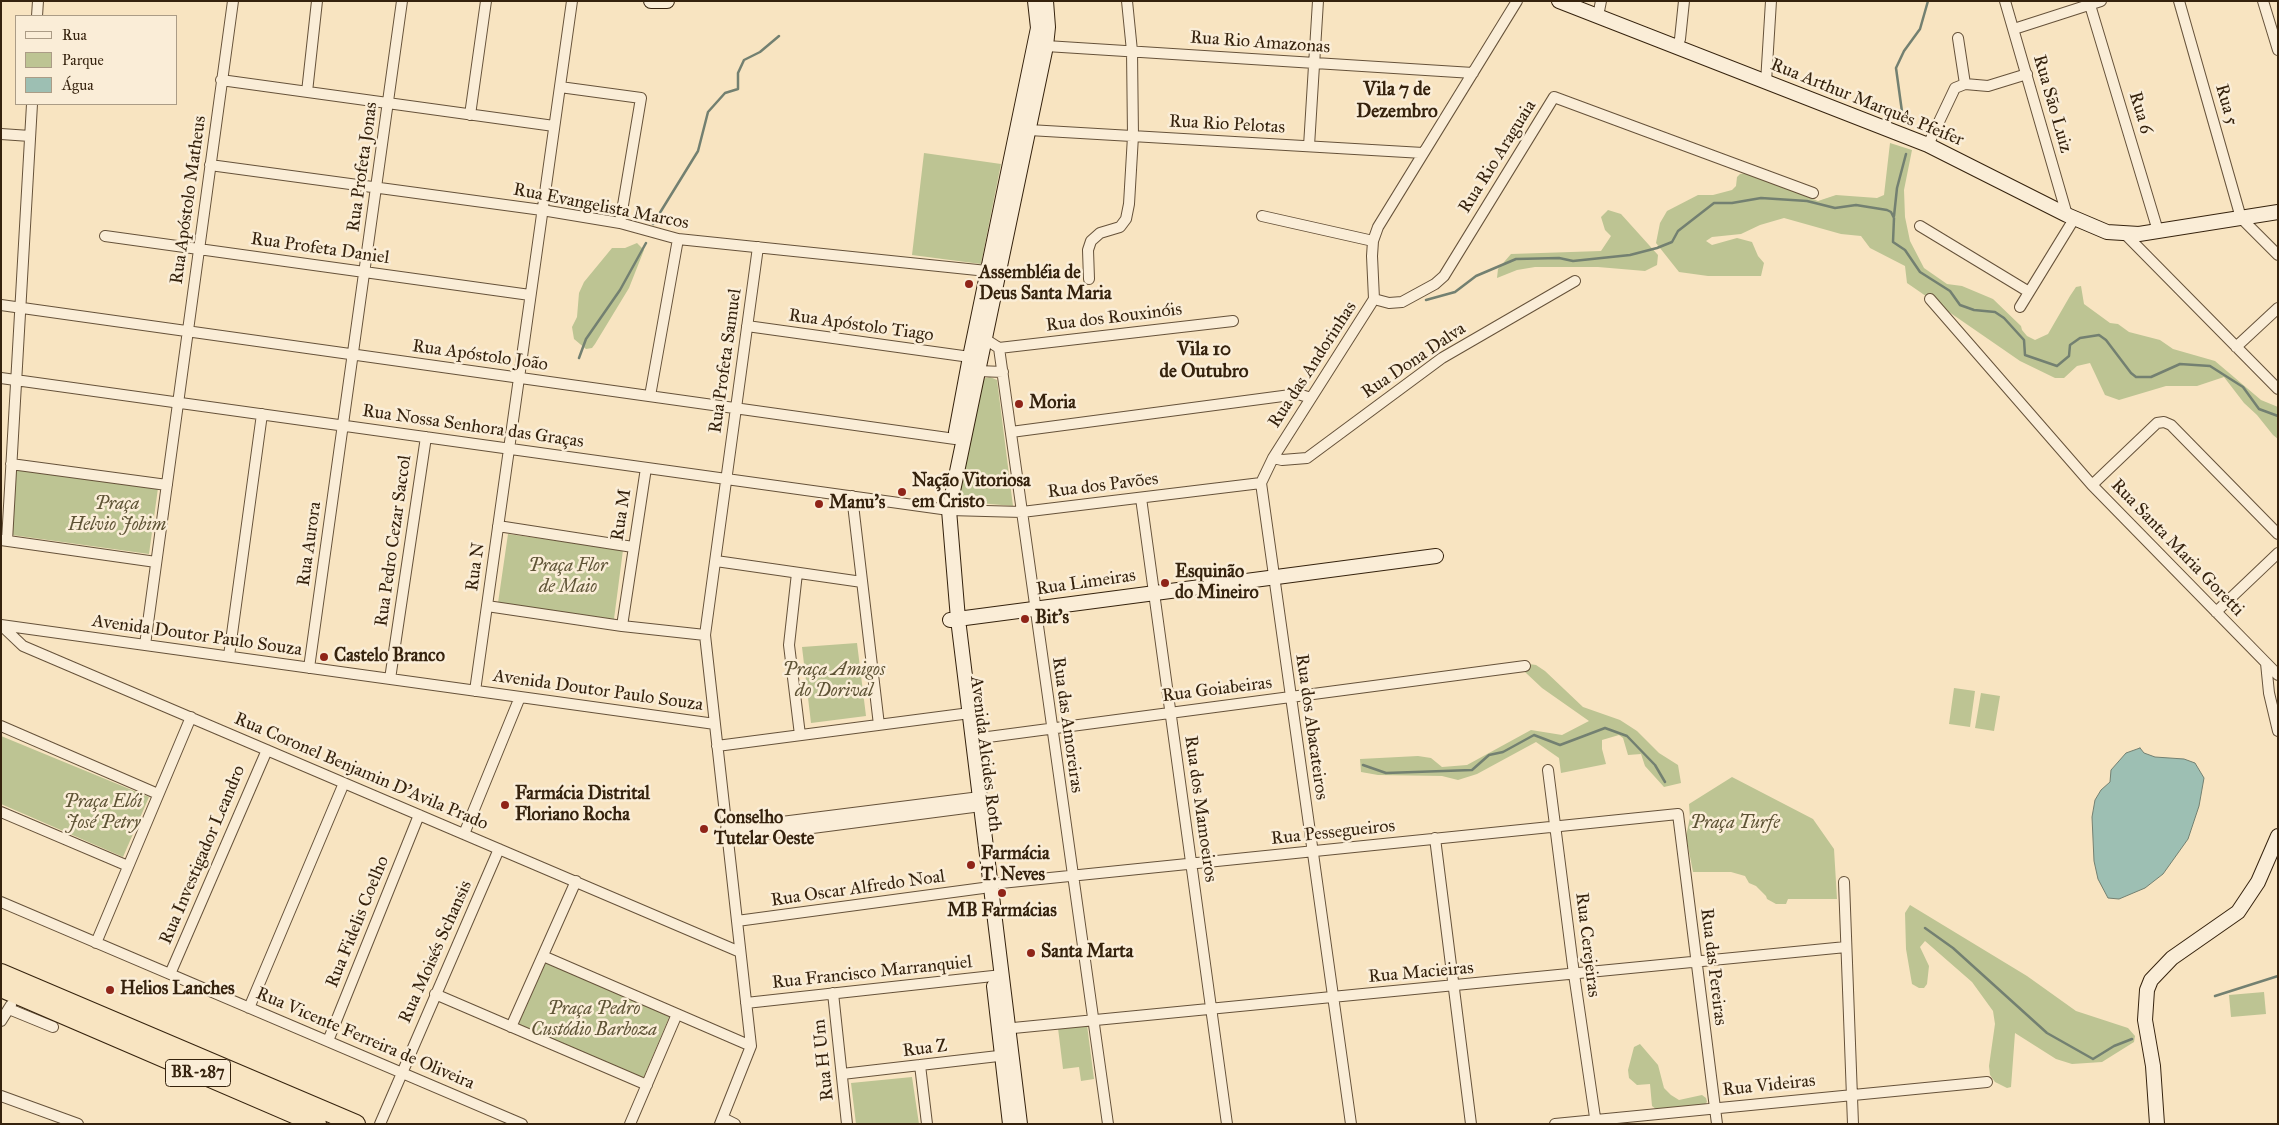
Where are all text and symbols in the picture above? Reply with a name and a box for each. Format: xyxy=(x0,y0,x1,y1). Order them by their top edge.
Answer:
legend xyxy=(15,15,178,105)
text: Rua xyxy=(62,26,87,44)
street label: Rua Rio Amazonas xyxy=(1189,27,1331,59)
text: Parque xyxy=(62,51,104,69)
street label: Rua São Luiz xyxy=(2028,53,2076,155)
street label: Rua Arthur Marquês Pfeifer xyxy=(1767,54,1967,152)
text: Água xyxy=(62,76,94,94)
district label: Vila 7 de Dezembro xyxy=(1356,79,1438,123)
street label: Rua 5 xyxy=(2210,82,2242,128)
street label: Rua 6 xyxy=(2123,89,2157,137)
street label: Rua Rio Araguaia xyxy=(1455,97,1541,217)
street label: Rua Profeta Jonas xyxy=(343,101,383,233)
street label: Rua Rio Pelotas xyxy=(1168,111,1286,139)
street label: Rua Apóstolo Matheus xyxy=(166,114,212,286)
street label: Rua Evangelista Marcos xyxy=(511,179,691,235)
street label: Rua Profeta Daniel xyxy=(249,229,391,269)
place label: Assembléia de Deus Santa Maria xyxy=(979,263,1112,306)
marker: Assembléia de Deus Santa Maria xyxy=(963,278,975,290)
street label: Rua Profeta Samuel xyxy=(705,287,747,435)
street label: Rua das Andorinhas xyxy=(1264,298,1362,432)
street label: Rua dos Rouxinóis xyxy=(1045,299,1183,337)
street label: Rua Apóstolo Tiago xyxy=(787,305,935,347)
street label: Rua Dona Dalva xyxy=(1358,318,1470,404)
street label: Rua Apóstolo João xyxy=(411,336,549,376)
district label: Vila 10 de Outubro xyxy=(1160,339,1248,383)
place label: Moria xyxy=(1029,393,1076,415)
marker: Moria xyxy=(1013,398,1025,410)
street label: Rua Nossa Senhora das Graças xyxy=(361,401,585,453)
street label: Rua Pedro Cezar Saccol xyxy=(371,454,417,628)
street label: Rua dos Pavões xyxy=(1046,468,1160,504)
place label: Nação Vitoriosa em Cristo xyxy=(912,471,1031,514)
street label: Rua Santa Maria Goretti xyxy=(2106,475,2248,621)
marker: Nação Vitoriosa em Cristo xyxy=(896,486,908,498)
street label: Rua M xyxy=(607,488,637,542)
place label: Manu's xyxy=(829,493,885,515)
park label: Praça Helvio Jobim xyxy=(68,494,166,536)
marker: Manu's xyxy=(813,498,825,510)
street label: Rua Aurora xyxy=(293,500,327,588)
street label: Rua N xyxy=(462,541,490,593)
park label: Praça Flor de Maio xyxy=(529,556,607,598)
place label: Esquinão do Mineiro xyxy=(1175,562,1259,604)
street label: Rua Limeiras xyxy=(1035,565,1137,601)
marker: Esquinão do Mineiro xyxy=(1159,577,1171,589)
place label: Bit's xyxy=(1035,608,1069,630)
street label: Avenida Doutor Paulo Souza xyxy=(91,611,303,661)
marker: Bit's xyxy=(1019,613,1031,625)
place label: Castelo Branco xyxy=(334,646,445,668)
marker: Castelo Branco xyxy=(318,651,330,663)
street label: Rua dos Abacateiros xyxy=(1290,653,1332,801)
street label: Rua das Amoreiras xyxy=(1047,656,1087,794)
park label: Praça Amigos do Dorival xyxy=(783,660,885,702)
street label: Avenida Doutor Paulo Souza xyxy=(492,666,704,716)
street label: Rua Goiabeiras xyxy=(1161,673,1273,707)
street label: Avenida Alcides Roth xyxy=(965,675,1005,833)
street label: Rua Coronel Benjamin D'Avila Prado xyxy=(231,709,491,835)
street label: Rua dos Mamoeiros xyxy=(1179,734,1221,884)
street label: Rua Investigador Leandro xyxy=(155,762,251,948)
place label: Farmácia Distrital Floriano Rocha xyxy=(515,784,650,826)
park label: Praça Elói José Petry xyxy=(64,792,142,834)
marker: Farmácia Distrital Floriano Rocha xyxy=(499,799,511,811)
place label: Conselho Tutelar Oeste xyxy=(714,808,814,851)
park label: Praça Turfe xyxy=(1690,813,1780,835)
street label: Rua Pessegueiros xyxy=(1270,816,1396,850)
marker: Conselho Tutelar Oeste xyxy=(698,823,710,835)
place label: Farmácia T. Neves xyxy=(981,844,1050,886)
street label: Rua Fidelis Coelho xyxy=(322,853,394,991)
marker: Farmácia T. Neves xyxy=(965,859,977,871)
street label: Rua Oscar Alfredo Noal xyxy=(770,866,946,912)
street label: Rua Moisés Schansis xyxy=(395,877,477,1027)
marker: MB Farmácias xyxy=(996,887,1008,899)
street label: Rua Cerejeiras xyxy=(1570,891,1604,999)
place label: MB Farmácias xyxy=(947,901,1057,923)
street label: Rua das Pereiras xyxy=(1695,907,1731,1027)
place label: Santa Marta xyxy=(1041,942,1133,964)
marker: Santa Marta xyxy=(1025,947,1037,959)
street label: Rua Francisco Marranquiel xyxy=(771,952,973,994)
street label: Rua Macieiras xyxy=(1367,958,1475,988)
place label: Helios Lanches xyxy=(120,979,234,1001)
street label: Rua Vicente Ferreira de Oliveira xyxy=(252,983,478,1095)
marker: Helios Lanches xyxy=(104,984,116,996)
park label: Praça Pedro Custódio Barboza xyxy=(531,999,657,1042)
street label: Rua H Um xyxy=(809,1018,839,1102)
street label: Rua Z xyxy=(901,1036,949,1062)
road number: BR-287 xyxy=(166,1060,230,1086)
street label: Rua Videiras xyxy=(1721,1070,1817,1102)

